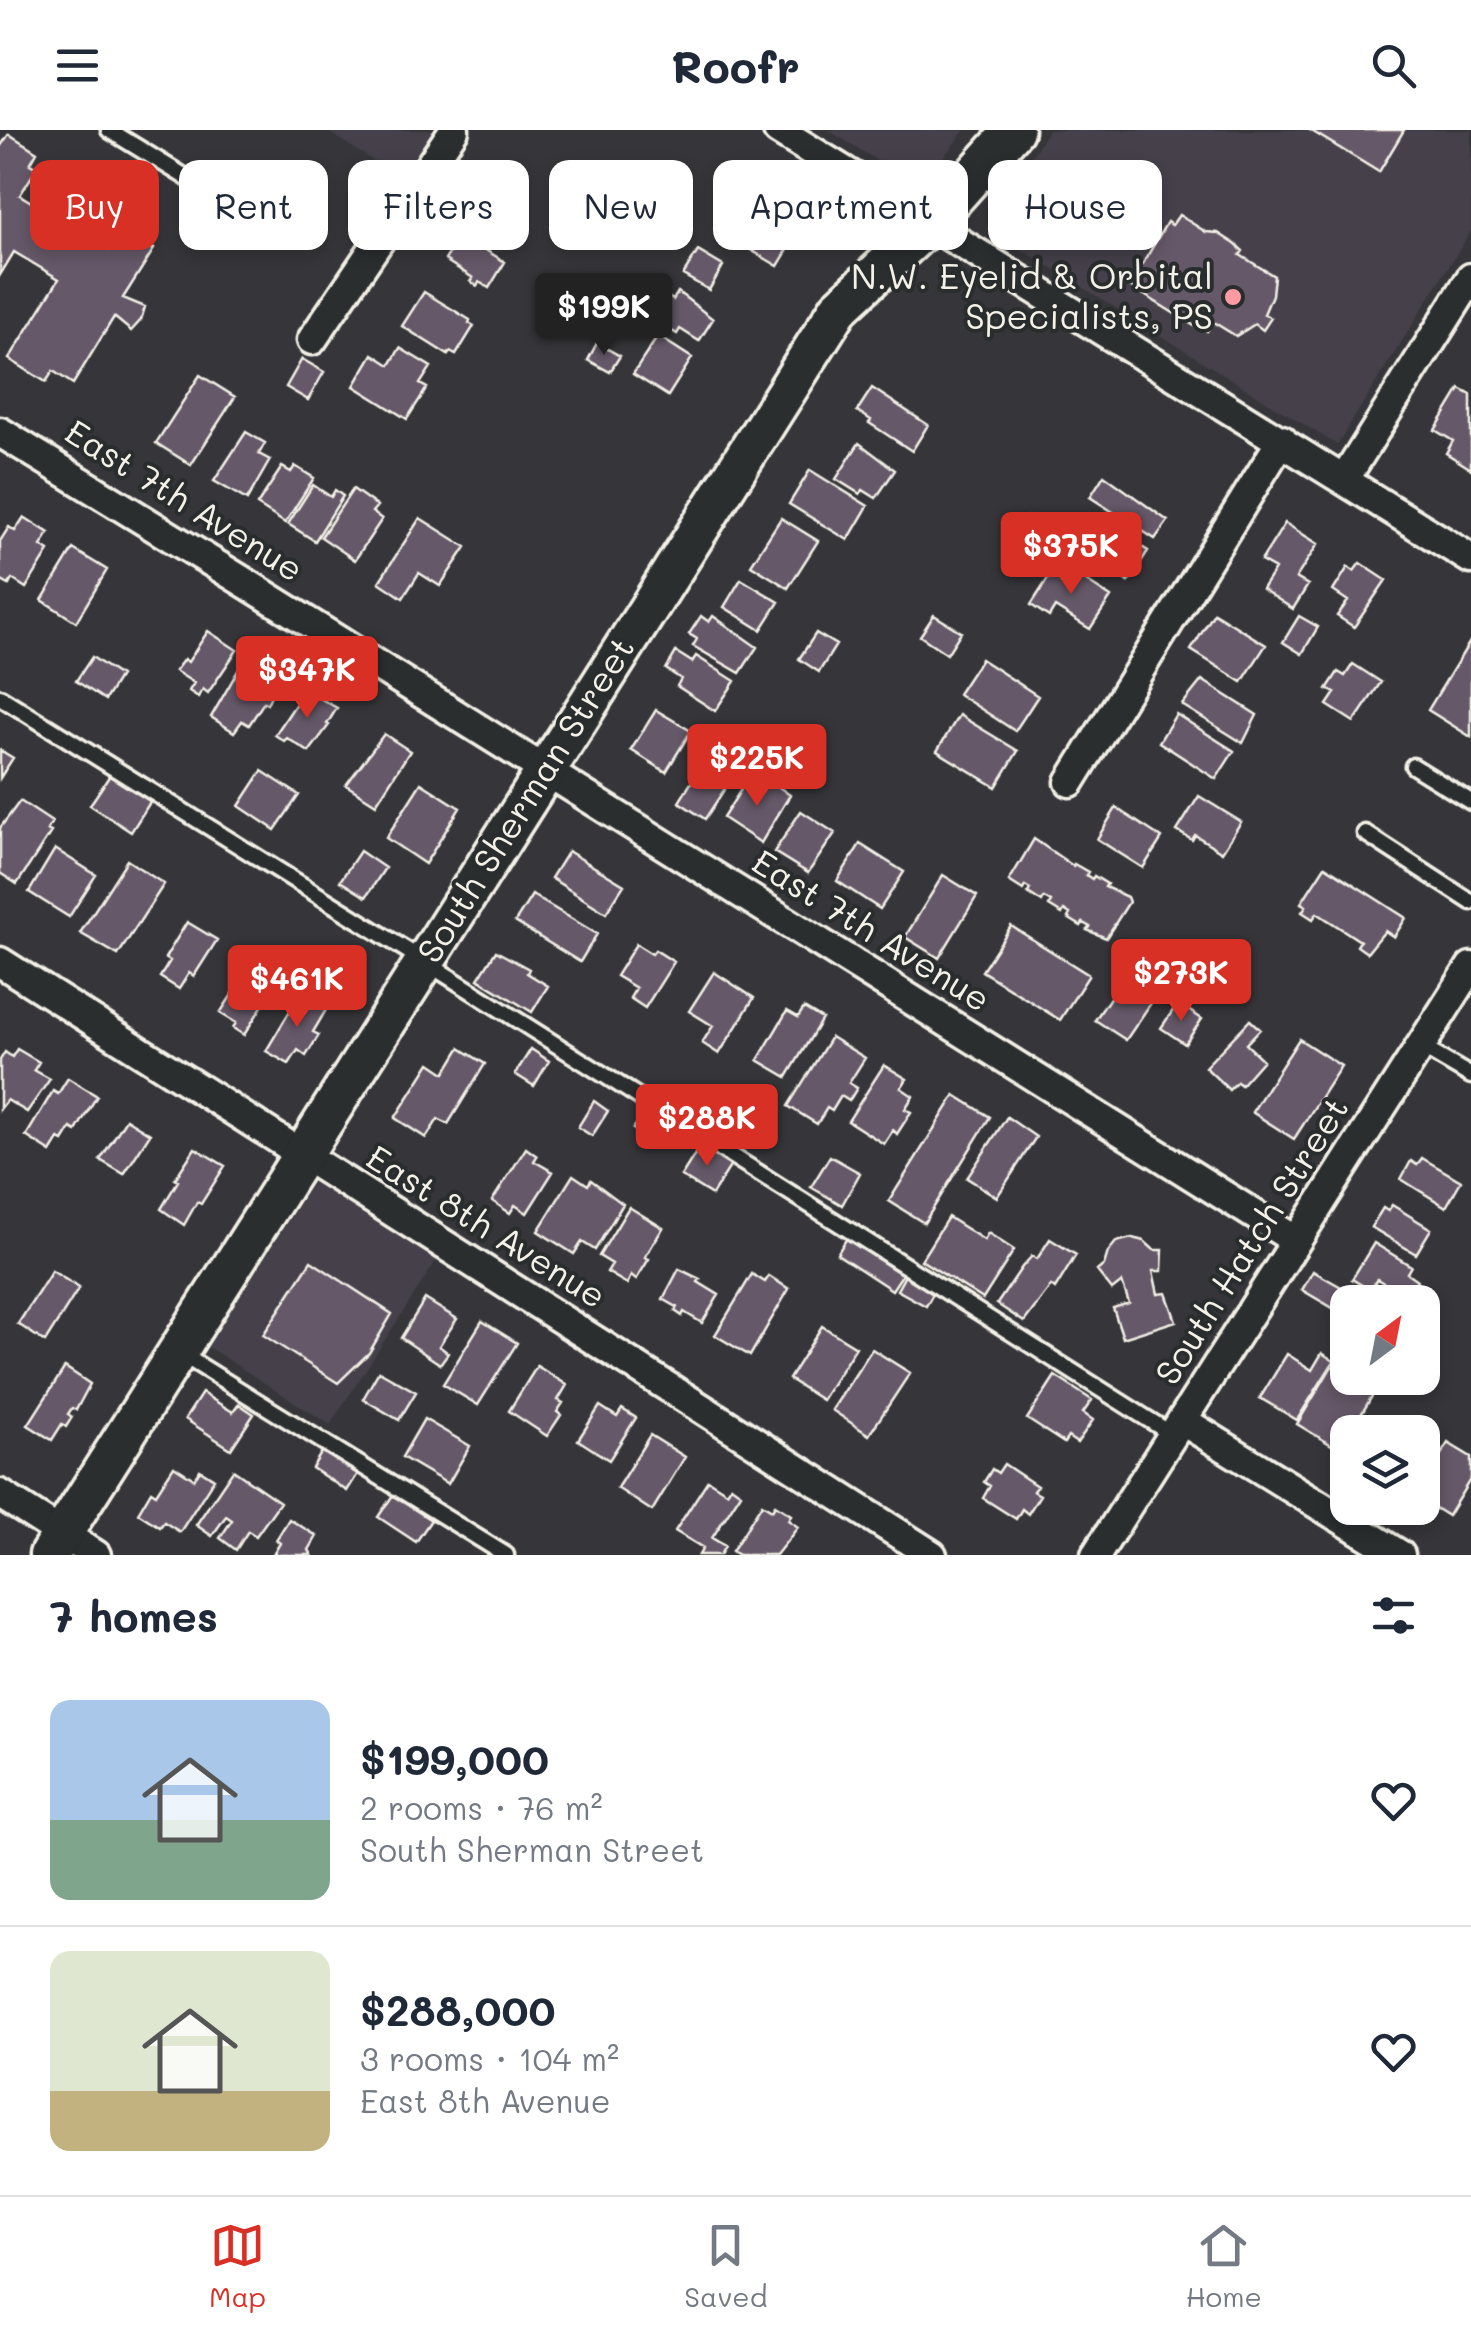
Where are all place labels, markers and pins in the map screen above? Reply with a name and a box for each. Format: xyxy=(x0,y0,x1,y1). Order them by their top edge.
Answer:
place label: N.W. Eyelid & Orbital Specialists, PS xyxy=(851,252,1213,338)
pin: $199K xyxy=(534,273,674,358)
marker: N.W. Eyelid & Orbital Specialists, PS xyxy=(1222,286,1244,308)
pin: $375K xyxy=(1001,512,1141,597)
pin: $347K xyxy=(237,636,377,721)
pin: $225K xyxy=(687,724,827,809)
pin: $273K xyxy=(1111,939,1251,1024)
pin: $461K xyxy=(227,945,367,1030)
pin: $288K xyxy=(637,1084,777,1169)

